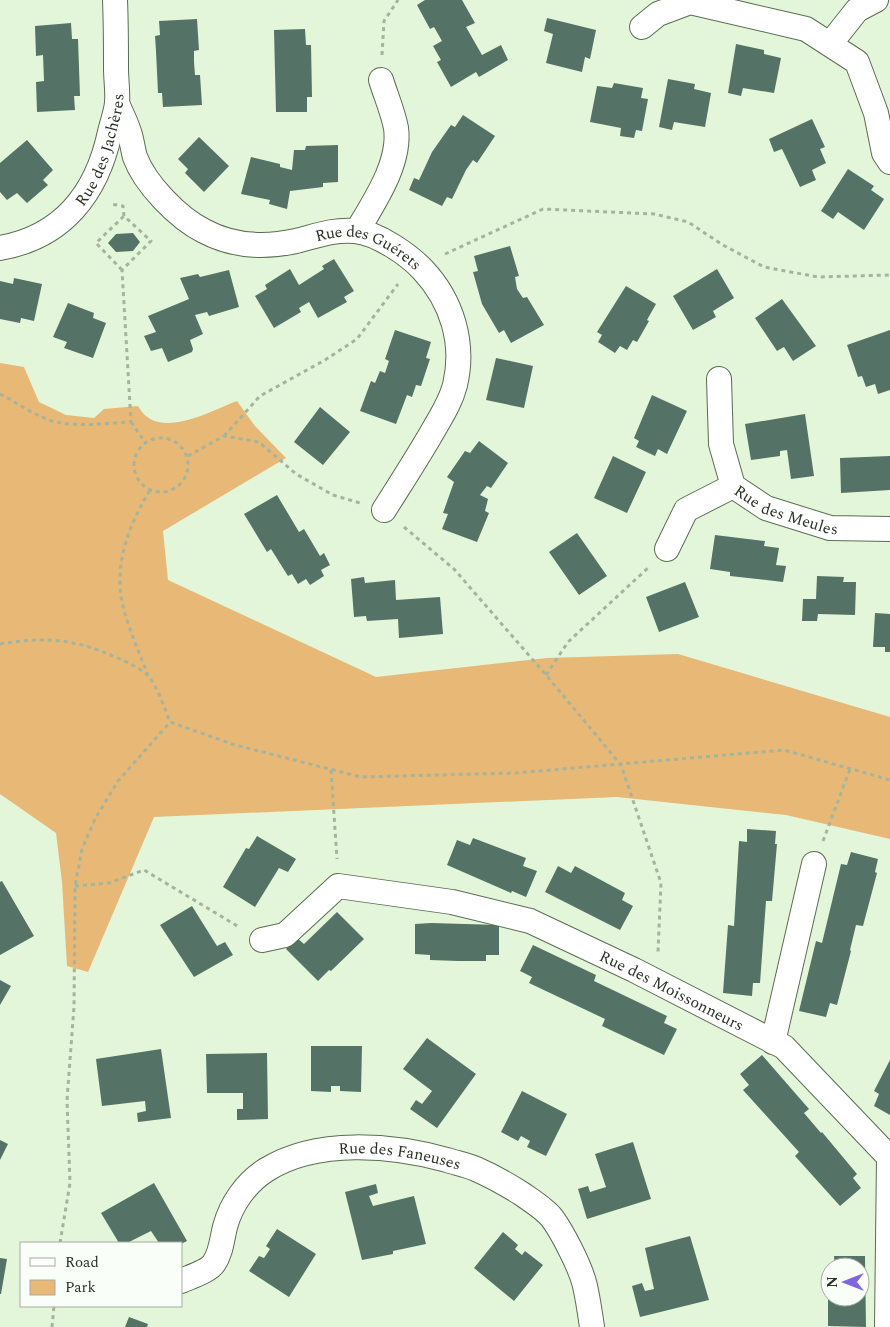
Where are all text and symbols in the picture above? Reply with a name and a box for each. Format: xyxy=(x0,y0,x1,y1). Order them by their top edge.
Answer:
street label: Rue des Jachères xyxy=(69,94,130,211)
street label: Rue des Guérets xyxy=(313,220,427,276)
street label: Rue des Meules xyxy=(729,479,838,541)
street label: Rue des Moissonneurs xyxy=(595,944,748,1037)
street label: Rue des Faneuses xyxy=(338,1136,464,1176)
legend xyxy=(20,1242,182,1307)
text: Road xyxy=(65,1251,99,1274)
north arrow xyxy=(820,1257,870,1307)
text: Park xyxy=(65,1276,96,1299)
text: N xyxy=(822,1276,843,1288)

